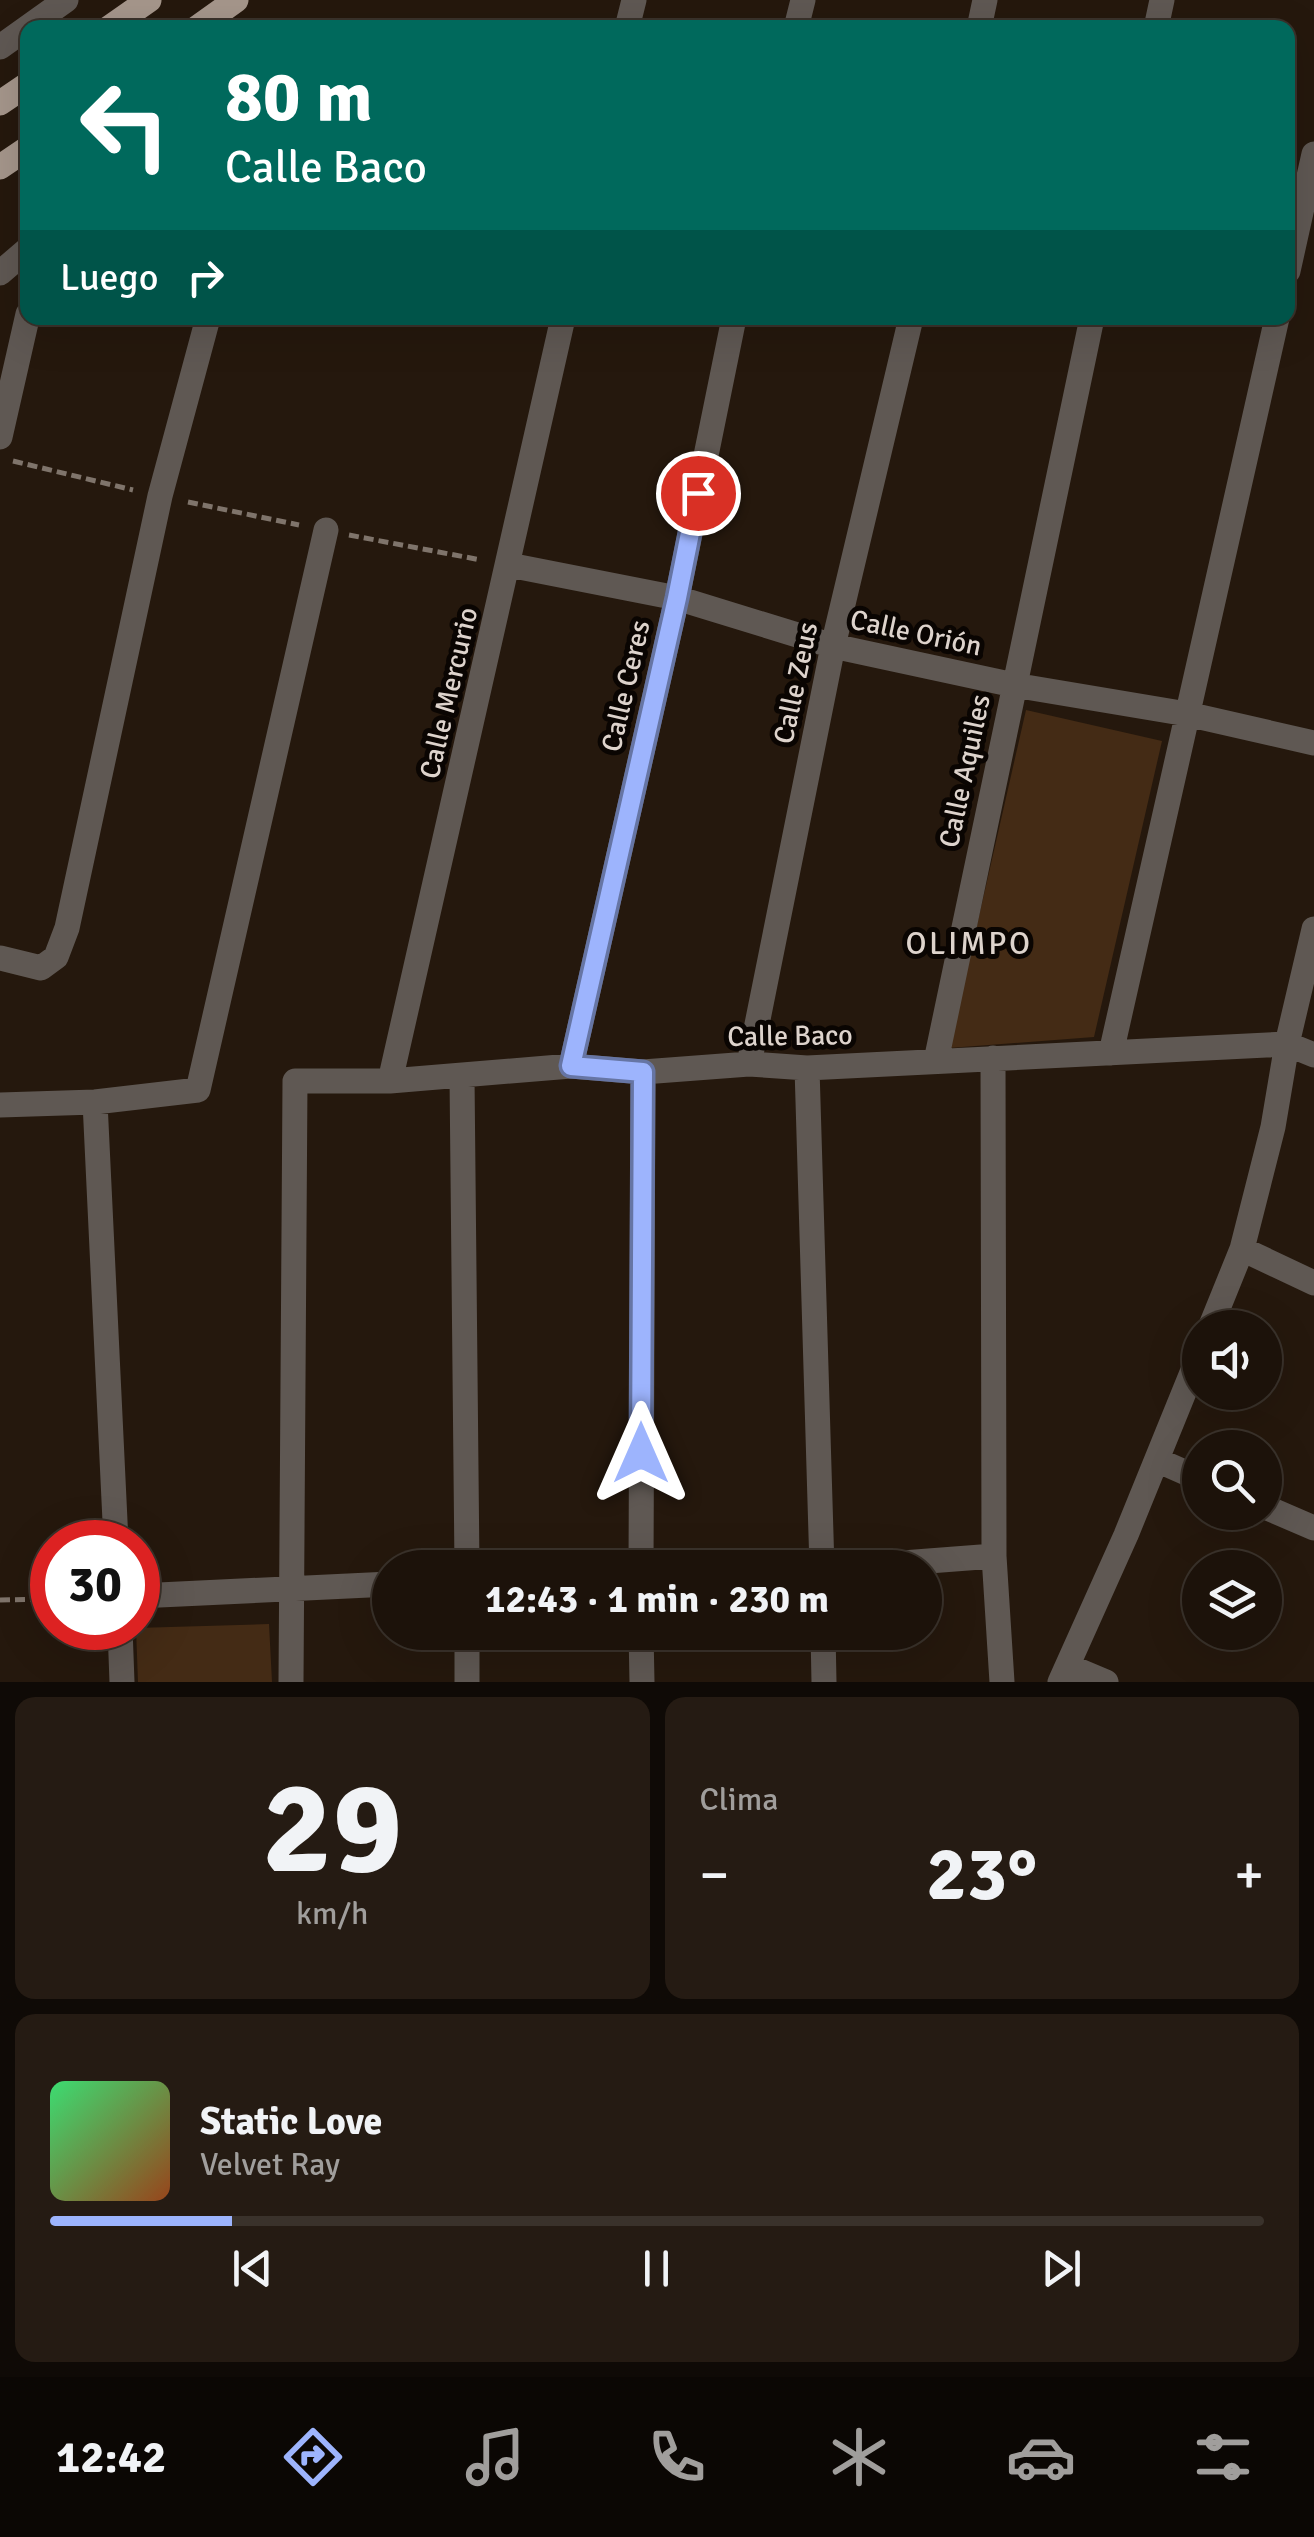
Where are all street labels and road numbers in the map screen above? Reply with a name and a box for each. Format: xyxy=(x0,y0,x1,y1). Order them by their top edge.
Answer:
street label: Calle Orión xyxy=(847,602,985,664)
street label: Calle Mercurio xyxy=(413,604,485,782)
street label: Calle Ceres xyxy=(594,617,658,755)
street label: Calle Zeus xyxy=(767,619,825,747)
street label: Calle Aquiles xyxy=(932,691,998,851)
street label: Calle Baco xyxy=(727,1018,853,1054)

